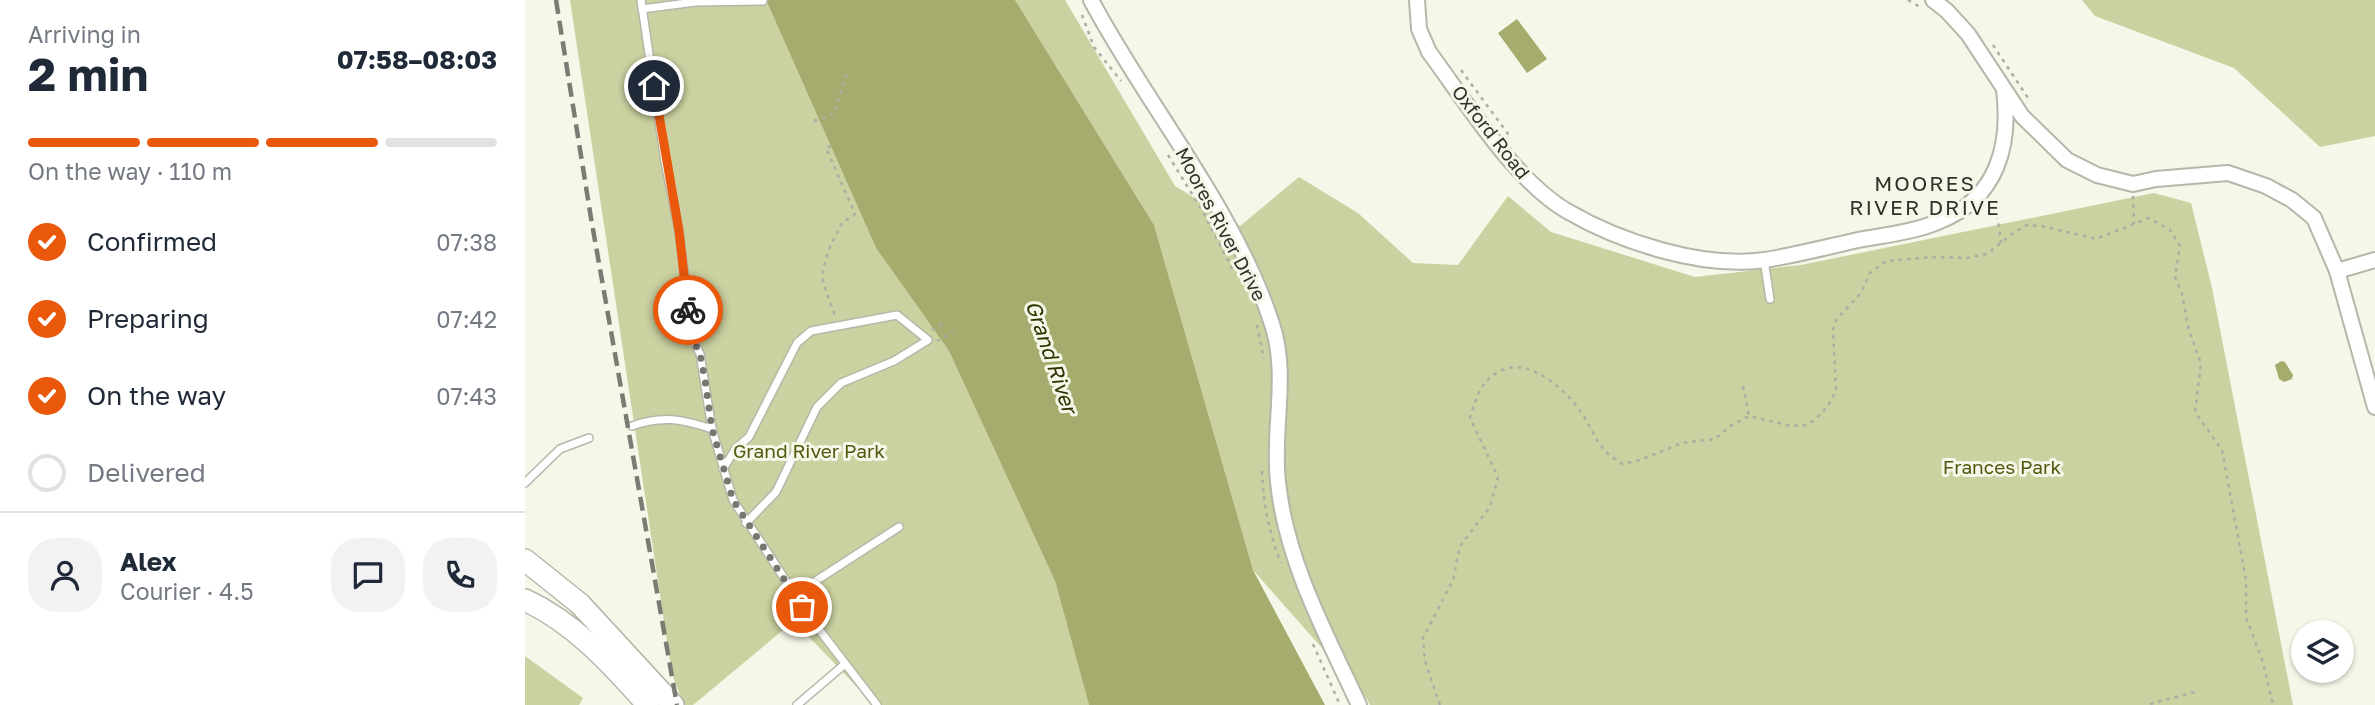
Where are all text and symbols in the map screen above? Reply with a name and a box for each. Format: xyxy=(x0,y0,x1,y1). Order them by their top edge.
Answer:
text: Arriving in xyxy=(28,20,141,48)
text: 07:58–08:03 xyxy=(337,44,497,75)
text: 2 min xyxy=(28,46,148,101)
pin xyxy=(624,56,684,116)
icon: home xyxy=(635,67,673,105)
street label: Oxford Road xyxy=(1448,80,1535,183)
street label: Moores River Drive xyxy=(1171,143,1272,305)
text: On the way · 110 m xyxy=(28,157,232,185)
district label: MOORES RIVER DRIVE xyxy=(1849,170,2001,220)
icon: check xyxy=(28,223,66,261)
text: Confirmed xyxy=(87,226,217,257)
text: 07:38 xyxy=(436,228,497,256)
courier xyxy=(653,275,723,345)
icon: bike xyxy=(669,291,707,329)
water label: Grand River xyxy=(1021,297,1084,419)
icon: check xyxy=(28,300,66,338)
text: Preparing xyxy=(87,303,209,334)
text: 07:42 xyxy=(436,305,497,333)
icon: check xyxy=(28,377,66,415)
text: On the way xyxy=(87,380,226,411)
text: 07:43 xyxy=(436,382,497,410)
park label: Grand River Park xyxy=(733,439,885,462)
park label: Frances Park xyxy=(1943,455,2061,478)
text: Delivered xyxy=(87,457,206,488)
button: person xyxy=(28,538,102,612)
button: chat xyxy=(331,538,405,612)
button: phone xyxy=(423,538,497,612)
text: Alex xyxy=(120,546,177,577)
text: Courier · 4.5 xyxy=(120,577,253,605)
pin xyxy=(772,577,832,637)
icon: bag xyxy=(783,588,821,626)
map controls xyxy=(2291,620,2354,683)
button: layers xyxy=(2291,620,2354,683)

